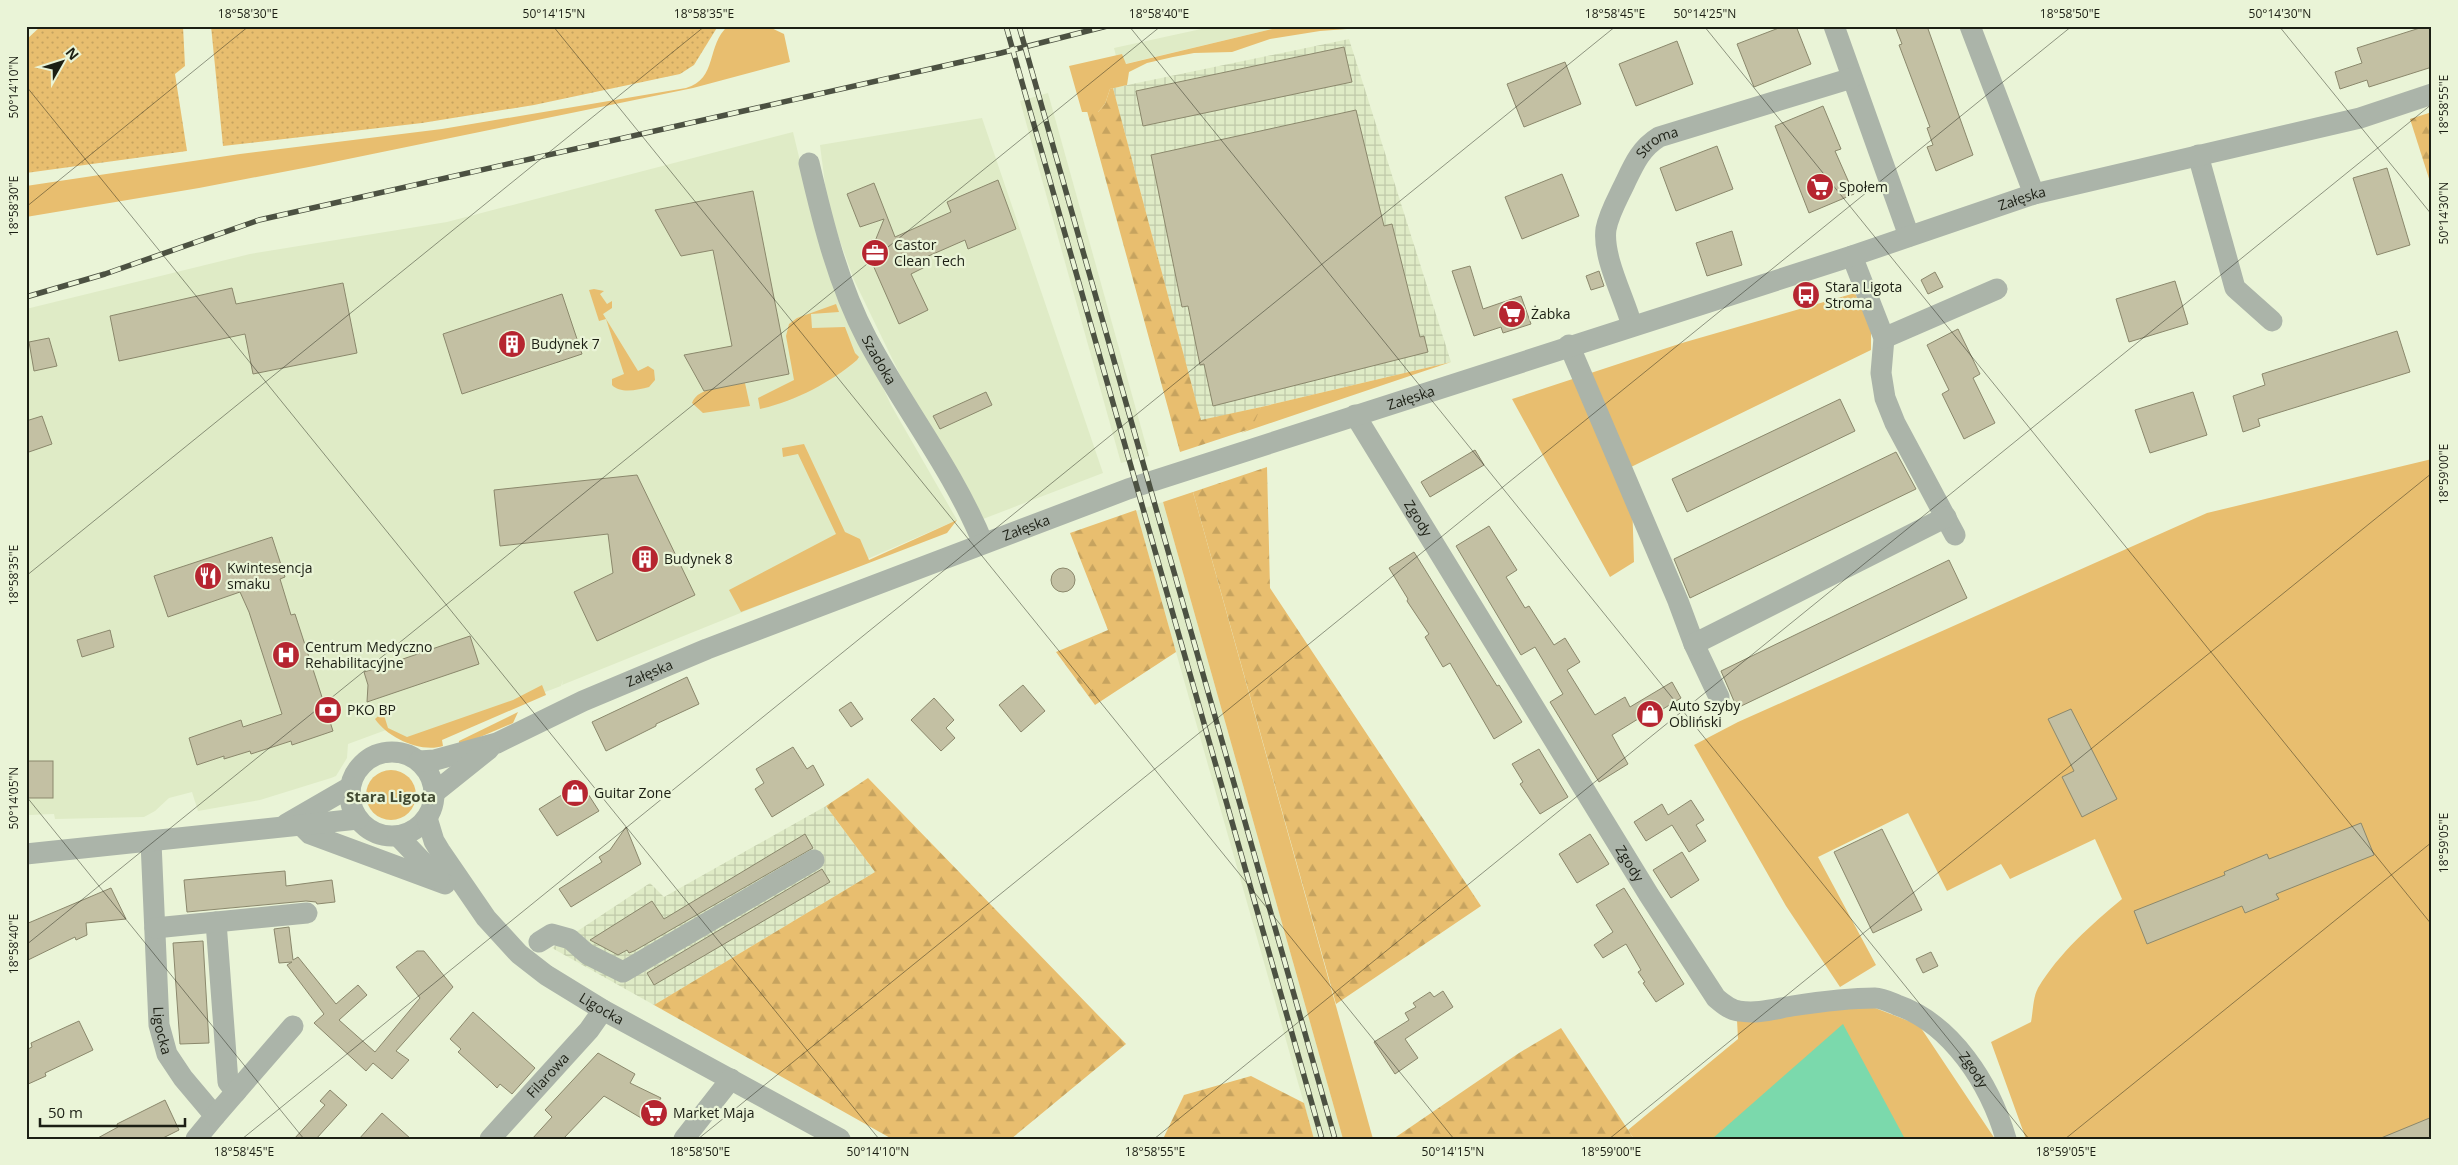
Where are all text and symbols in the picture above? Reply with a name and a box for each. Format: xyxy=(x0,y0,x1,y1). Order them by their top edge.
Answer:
text: 18°58'30"E xyxy=(218,5,278,22)
text: 50°14'15"N xyxy=(523,5,585,22)
text: 18°58'35"E xyxy=(674,5,734,22)
text: 18°58'40"E xyxy=(1129,5,1189,22)
text: 18°58'45"E xyxy=(1585,5,1645,22)
text: 50°14'25"N xyxy=(1674,5,1736,22)
text: 18°58'50"E xyxy=(2040,5,2100,22)
text: 50°14'30"N xyxy=(2249,5,2311,22)
north arrow xyxy=(38,38,88,88)
text: N xyxy=(62,43,83,64)
text: 50°14'10"N xyxy=(5,56,22,118)
text: 18°58'55"E xyxy=(2435,75,2452,135)
street label: Stroma xyxy=(1631,122,1680,162)
supermarket icon: Społem xyxy=(1805,172,1835,202)
text: 18°58'30"E xyxy=(5,176,22,236)
place label: Społem xyxy=(1839,177,1888,196)
street label: Załęska xyxy=(1996,182,2048,215)
text: 50°14'30"N xyxy=(2435,182,2452,244)
place label: Castor Clean Tech xyxy=(894,235,965,270)
office icon: Castor Clean Tech xyxy=(860,238,890,268)
place label: Stara Ligota Stroma xyxy=(1825,277,1902,312)
bus stop icon: Stara Ligota Stroma xyxy=(1791,280,1821,310)
supermarket icon: Żabka xyxy=(1497,299,1527,329)
place label: Żabka xyxy=(1531,304,1571,323)
building icon: Budynek 7 xyxy=(497,329,527,359)
street label: Szadoka xyxy=(858,332,901,388)
place label: Budynek 7 xyxy=(531,334,600,353)
street label: Załęska xyxy=(1384,381,1437,414)
text: 18°59'00"E xyxy=(2435,444,2452,504)
street label: Zgody xyxy=(1400,496,1438,541)
street label: Załęska xyxy=(1000,510,1052,545)
building icon: Budynek 8 xyxy=(630,544,660,574)
text: 18°58'35"E xyxy=(5,545,22,605)
place label: Budynek 8 xyxy=(664,549,733,568)
place label: Kwintesencja smaku xyxy=(227,558,313,593)
restaurant icon: Kwintesencja smaku xyxy=(193,561,223,591)
place label: Centrum Medyczno Rehabilitacyjne xyxy=(305,637,432,672)
hospital icon: Centrum Medyczno Rehabilitacyjne xyxy=(271,640,301,670)
street label: Załęska xyxy=(623,654,675,691)
bank icon: PKO BP xyxy=(313,695,343,725)
place label: Auto Szyby Obliński xyxy=(1669,696,1741,731)
shop icon: Auto Szyby Obliński xyxy=(1635,699,1665,729)
place label: PKO BP xyxy=(347,700,396,719)
text: 50°14'05"N xyxy=(5,767,22,829)
shop icon: Guitar Zone xyxy=(560,778,590,808)
place label: Guitar Zone xyxy=(594,783,671,802)
district label: Stara Ligota xyxy=(346,786,436,806)
text: 18°59'05"E xyxy=(2435,813,2452,873)
street label: Zgody xyxy=(1612,841,1649,886)
text: 18°58'40"E xyxy=(5,914,22,974)
street label: Ligocka xyxy=(576,988,628,1029)
street label: Ligocka xyxy=(149,1006,177,1057)
street label: Zgody xyxy=(1955,1047,1993,1092)
street label: Filarowa xyxy=(522,1048,573,1102)
scale bar xyxy=(40,1095,185,1127)
supermarket icon: Market Maja xyxy=(639,1098,669,1128)
text: 50 m xyxy=(48,1102,83,1122)
place label: Market Maja xyxy=(673,1103,755,1122)
text: 18°58'45"E xyxy=(214,1143,274,1160)
text: 18°58'50"E xyxy=(670,1143,730,1160)
text: 50°14'10"N xyxy=(847,1143,909,1160)
text: 18°58'55"E xyxy=(1125,1143,1185,1160)
text: 50°14'15"N xyxy=(1422,1143,1484,1160)
text: 18°59'00"E xyxy=(1581,1143,1641,1160)
text: 18°59'05"E xyxy=(2036,1143,2096,1160)

